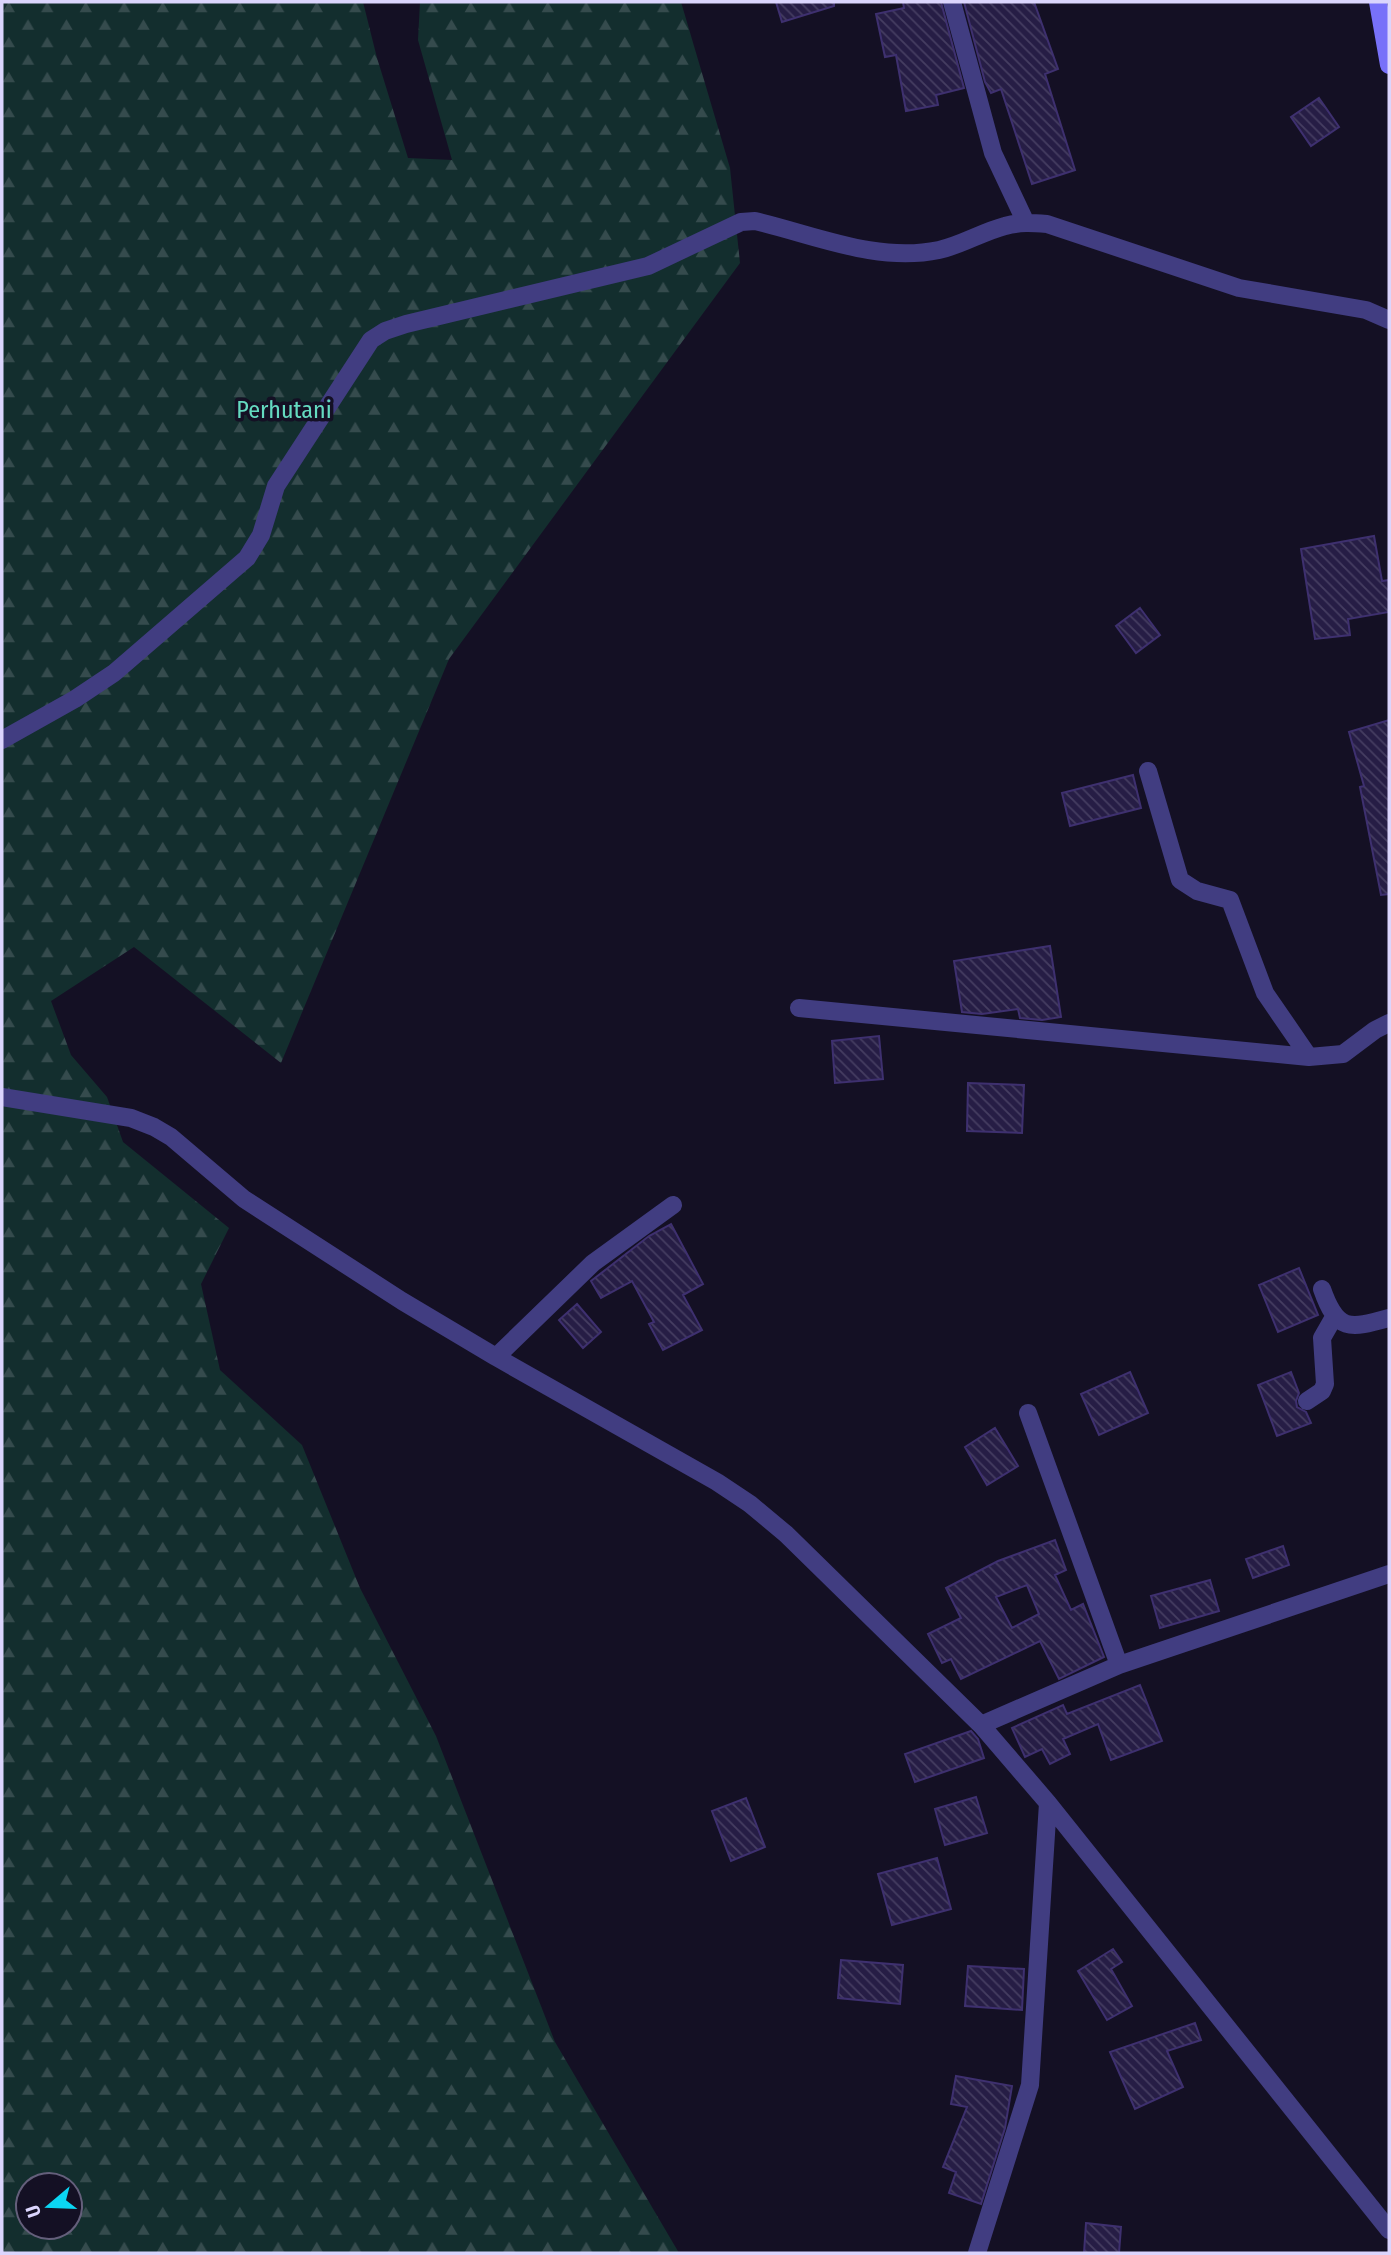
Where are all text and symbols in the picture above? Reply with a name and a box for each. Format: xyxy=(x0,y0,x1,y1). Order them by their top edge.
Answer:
park label: Perhutani xyxy=(236,396,332,424)
north arrow xyxy=(14,2171,84,2241)
text: U xyxy=(21,2202,46,2220)

